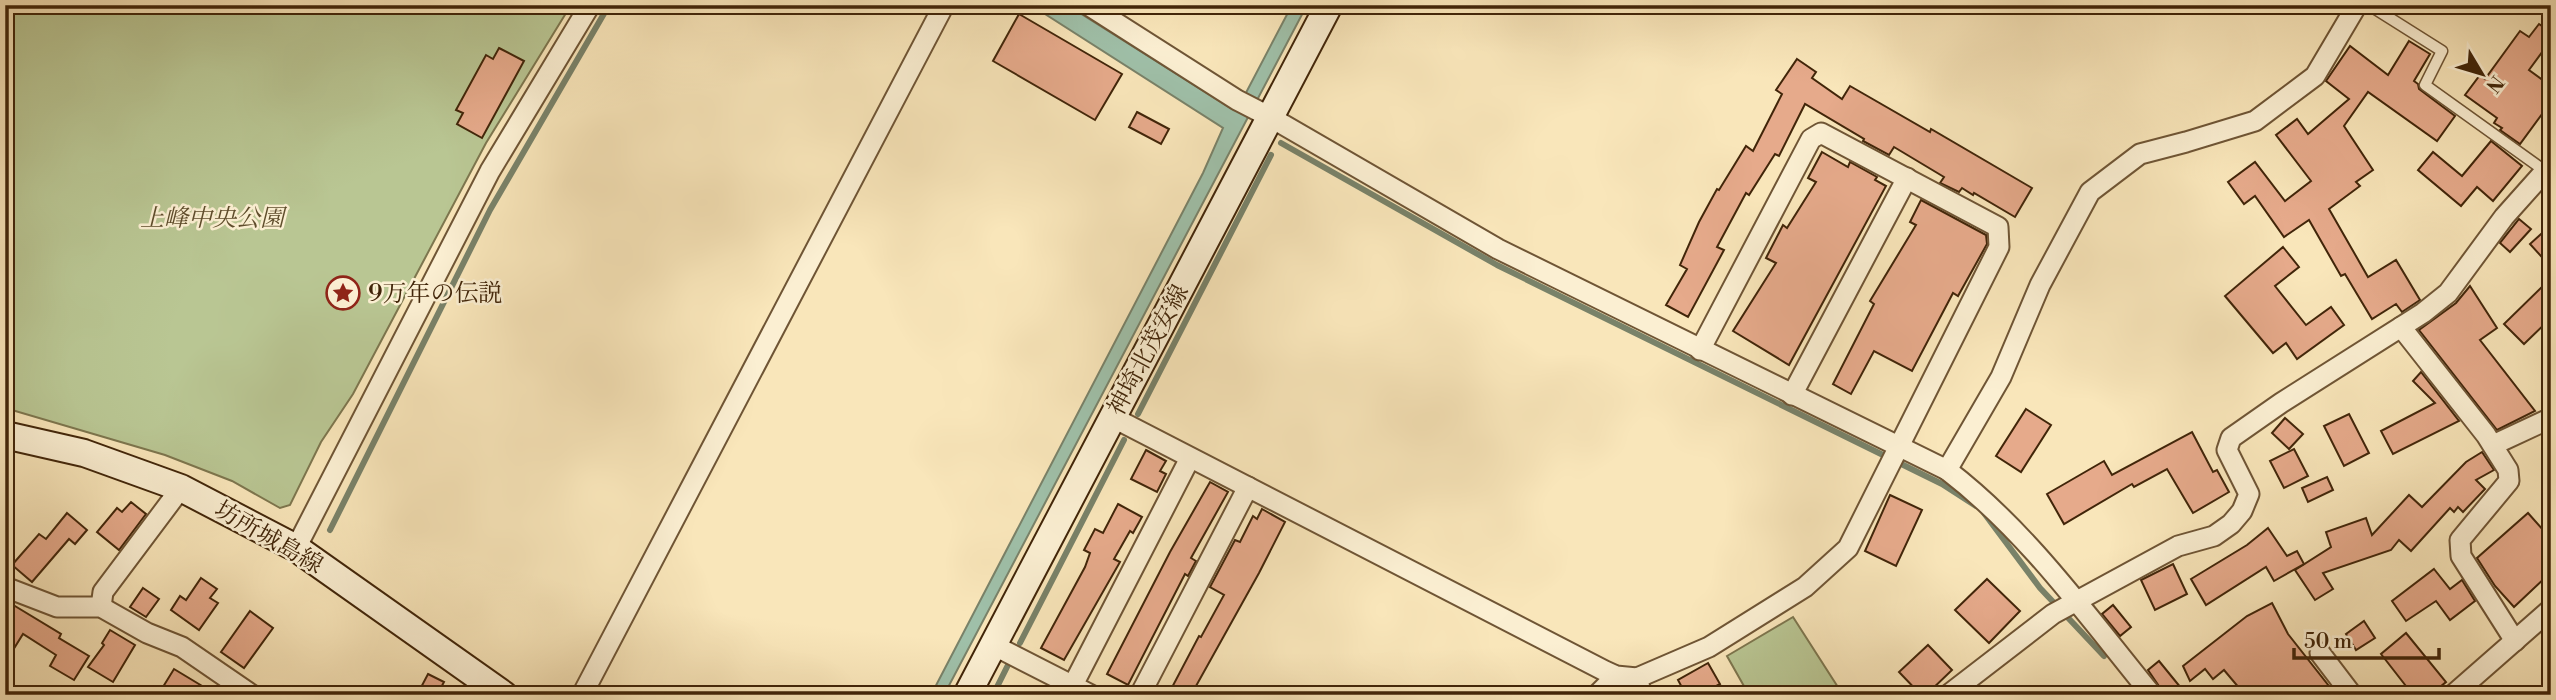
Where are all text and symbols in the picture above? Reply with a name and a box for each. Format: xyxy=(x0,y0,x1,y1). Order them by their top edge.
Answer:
north arrow xyxy=(2448,38,2518,108)
text: N xyxy=(2481,71,2509,97)
park label: 上峰中央公園 xyxy=(140,204,288,234)
place icon: 9万年の伝説 xyxy=(324,274,362,312)
place label: 9万年の伝説 xyxy=(368,279,503,309)
street label: 神埼北茂安線 xyxy=(1102,280,1196,421)
street label: 坊所城島線 xyxy=(209,495,328,581)
scale bar xyxy=(2294,616,2439,660)
text: 50 m xyxy=(2304,629,2352,655)

